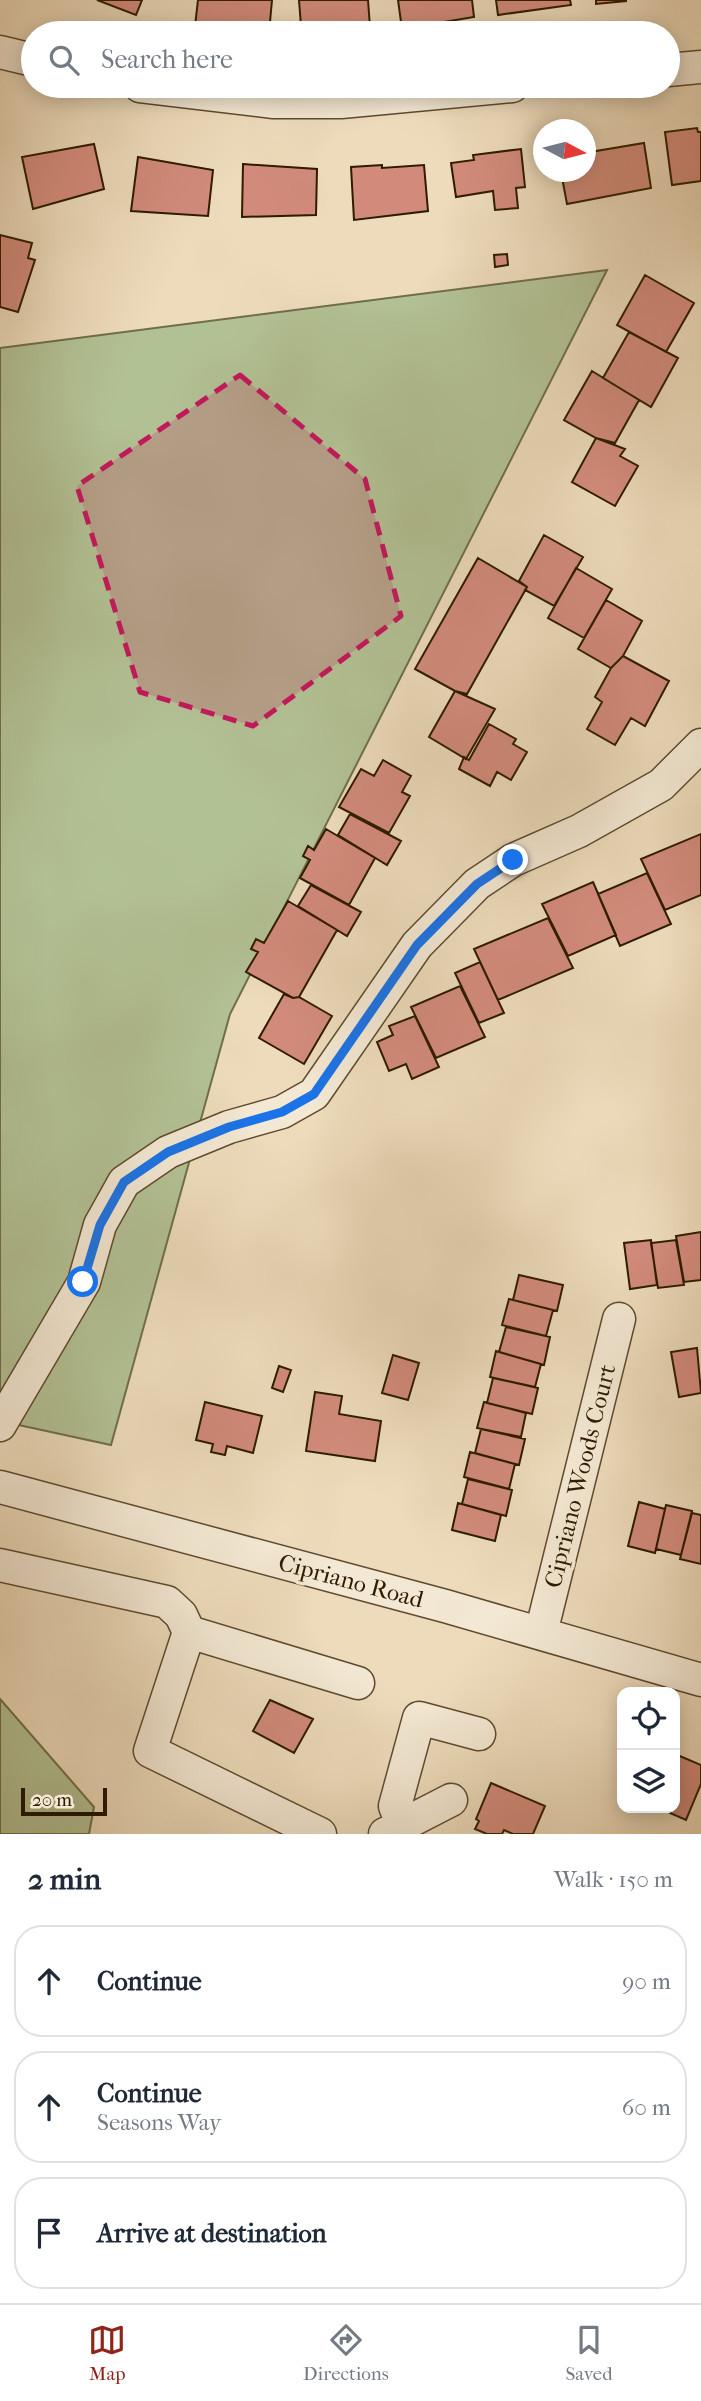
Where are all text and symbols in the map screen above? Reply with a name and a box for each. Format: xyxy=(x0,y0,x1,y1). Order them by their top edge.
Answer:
search box xyxy=(21,21,680,98)
icon: search xyxy=(45,41,83,79)
text: Search here xyxy=(101,44,233,75)
north arrow xyxy=(533,119,596,182)
route end xyxy=(497,844,528,875)
route start xyxy=(67,1266,98,1297)
street label: Cipriano Woods Court xyxy=(539,1361,621,1591)
street label: Cipriano Road xyxy=(275,1548,427,1614)
map controls xyxy=(617,1687,680,1813)
button: locate xyxy=(617,1687,680,1750)
button: layers xyxy=(617,1750,680,1813)
scale bar xyxy=(21,1785,107,1817)
text: 20 m xyxy=(32,1789,72,1811)
text: 2 min xyxy=(28,1862,101,1897)
text: Walk · 150 m xyxy=(554,1866,673,1893)
icon: ahead xyxy=(30,1962,68,2000)
text: Continue xyxy=(97,1966,202,1997)
text: 90 m xyxy=(622,1968,671,1995)
text: Continue xyxy=(97,2078,202,2109)
icon: ahead xyxy=(30,2088,68,2126)
text: 60 m xyxy=(622,2094,671,2121)
text: Seasons Way xyxy=(97,2109,221,2136)
icon: arrive xyxy=(30,2214,68,2252)
text: Arrive at destination xyxy=(97,2218,327,2249)
tab: Map xyxy=(88,2321,126,2385)
tab: Directions xyxy=(303,2321,389,2385)
tab: Saved xyxy=(565,2321,613,2385)

